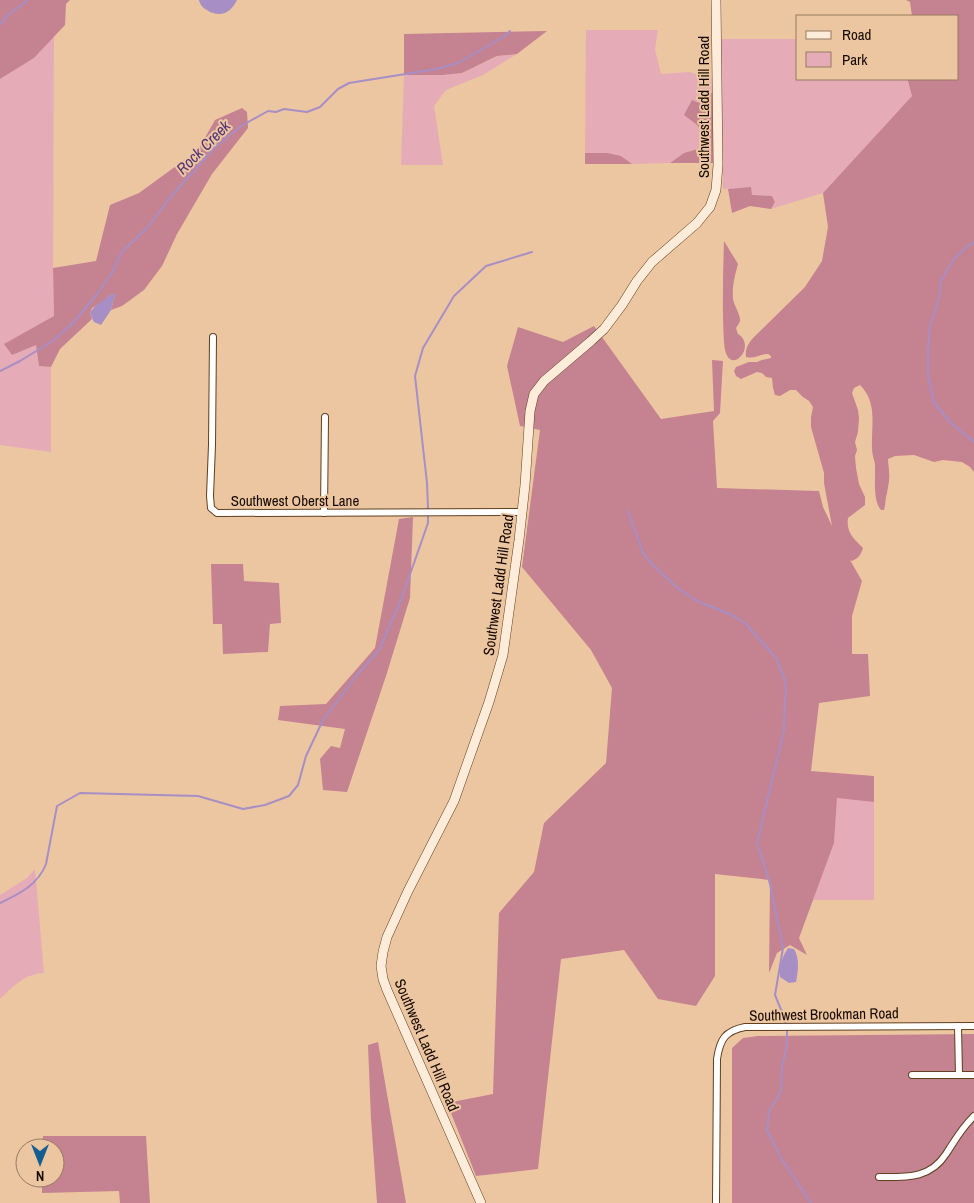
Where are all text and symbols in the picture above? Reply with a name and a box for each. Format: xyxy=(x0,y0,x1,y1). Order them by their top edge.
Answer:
legend xyxy=(796,15,959,80)
text: Road xyxy=(842,24,871,45)
street label: Southwest Ladd Hill Road xyxy=(693,36,714,178)
text: Park xyxy=(842,49,868,70)
water label: Rock Creek xyxy=(171,115,235,179)
street label: Southwest Oberst Lane xyxy=(231,490,359,511)
street label: Southwest Ladd Hill Road xyxy=(478,513,518,657)
street label: Southwest Ladd Hill Road xyxy=(390,975,464,1115)
street label: Southwest Brookman Road xyxy=(749,1002,899,1026)
north arrow xyxy=(15,1138,65,1188)
text: N xyxy=(36,1167,44,1185)

